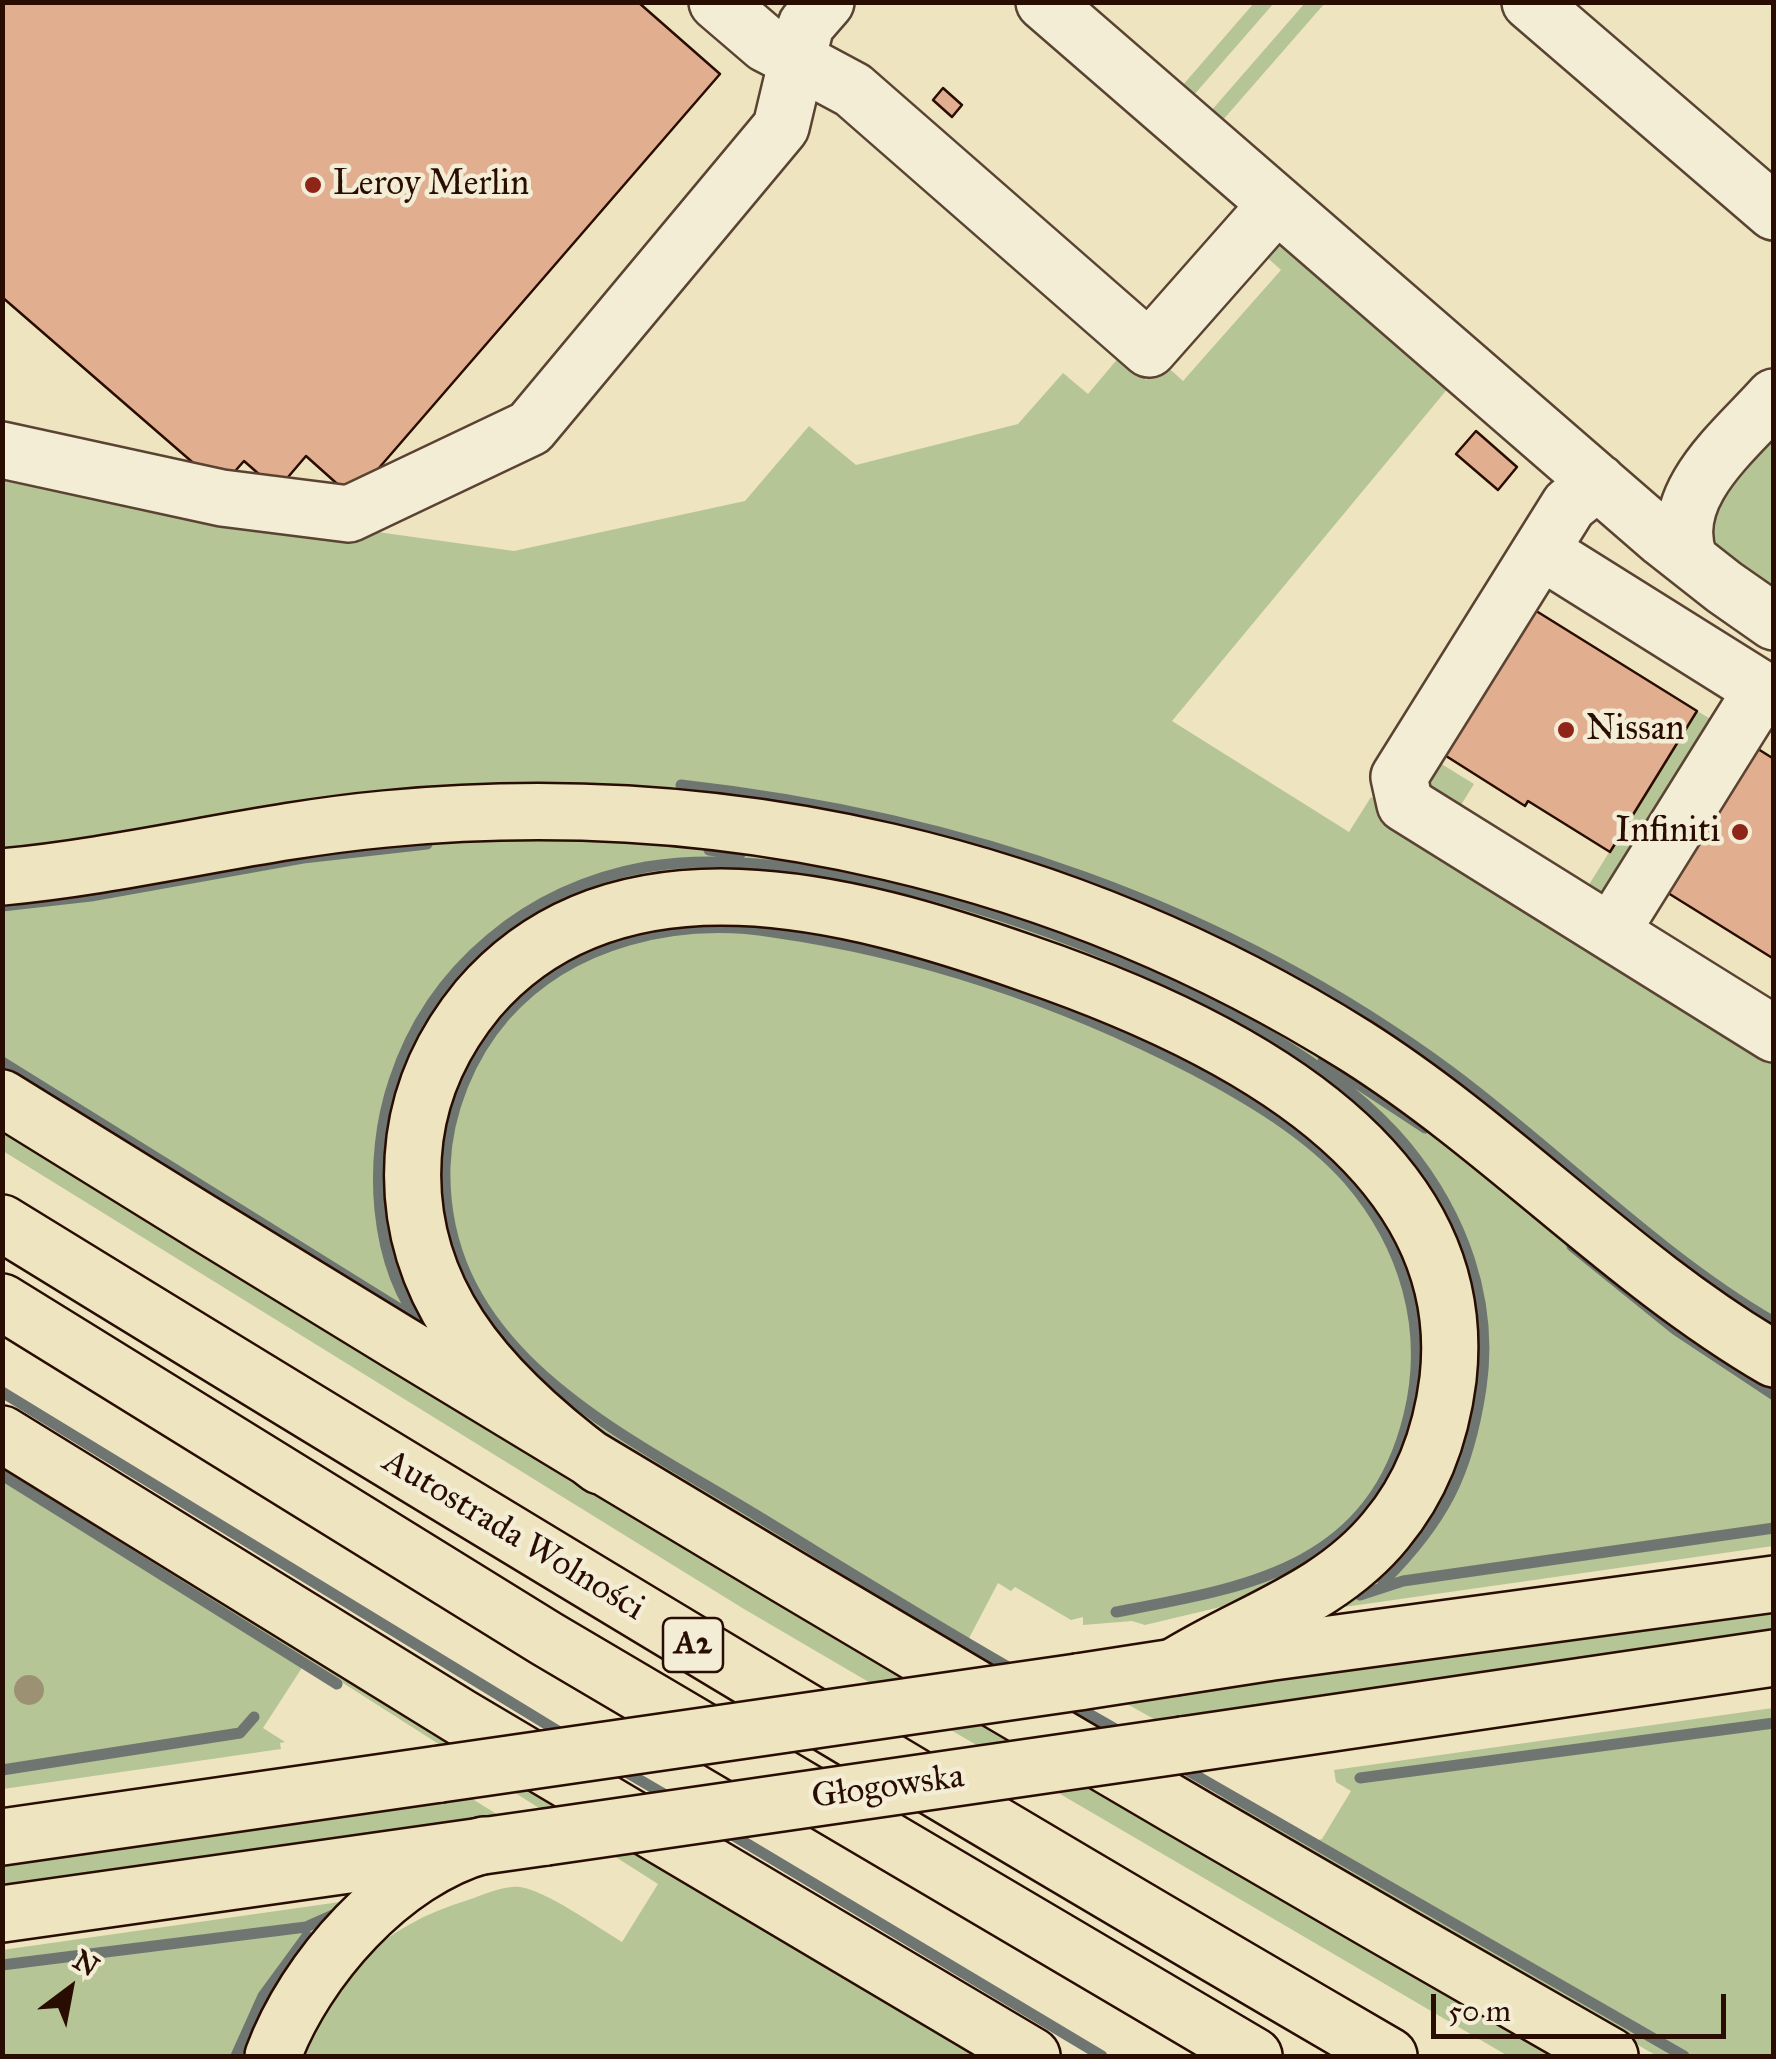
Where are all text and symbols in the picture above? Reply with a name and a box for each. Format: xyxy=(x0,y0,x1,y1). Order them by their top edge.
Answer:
place label: Leroy Merlin xyxy=(333,164,529,206)
marker: Leroy Merlin xyxy=(302,174,324,196)
place label: Nissan xyxy=(1586,709,1684,751)
marker: Nissan xyxy=(1555,719,1577,741)
place label: Infiniti xyxy=(1615,811,1720,853)
marker: Infiniti xyxy=(1729,821,1751,843)
street label: Autostrada Wolności xyxy=(374,1441,652,1631)
road number: A2 xyxy=(663,1618,723,1672)
street label: Głogowska xyxy=(809,1757,967,1819)
north arrow xyxy=(20,1939,120,2039)
text: N xyxy=(67,1942,106,1984)
scale bar xyxy=(1436,1974,1731,2036)
text: 50 m xyxy=(1448,1993,1511,2029)

